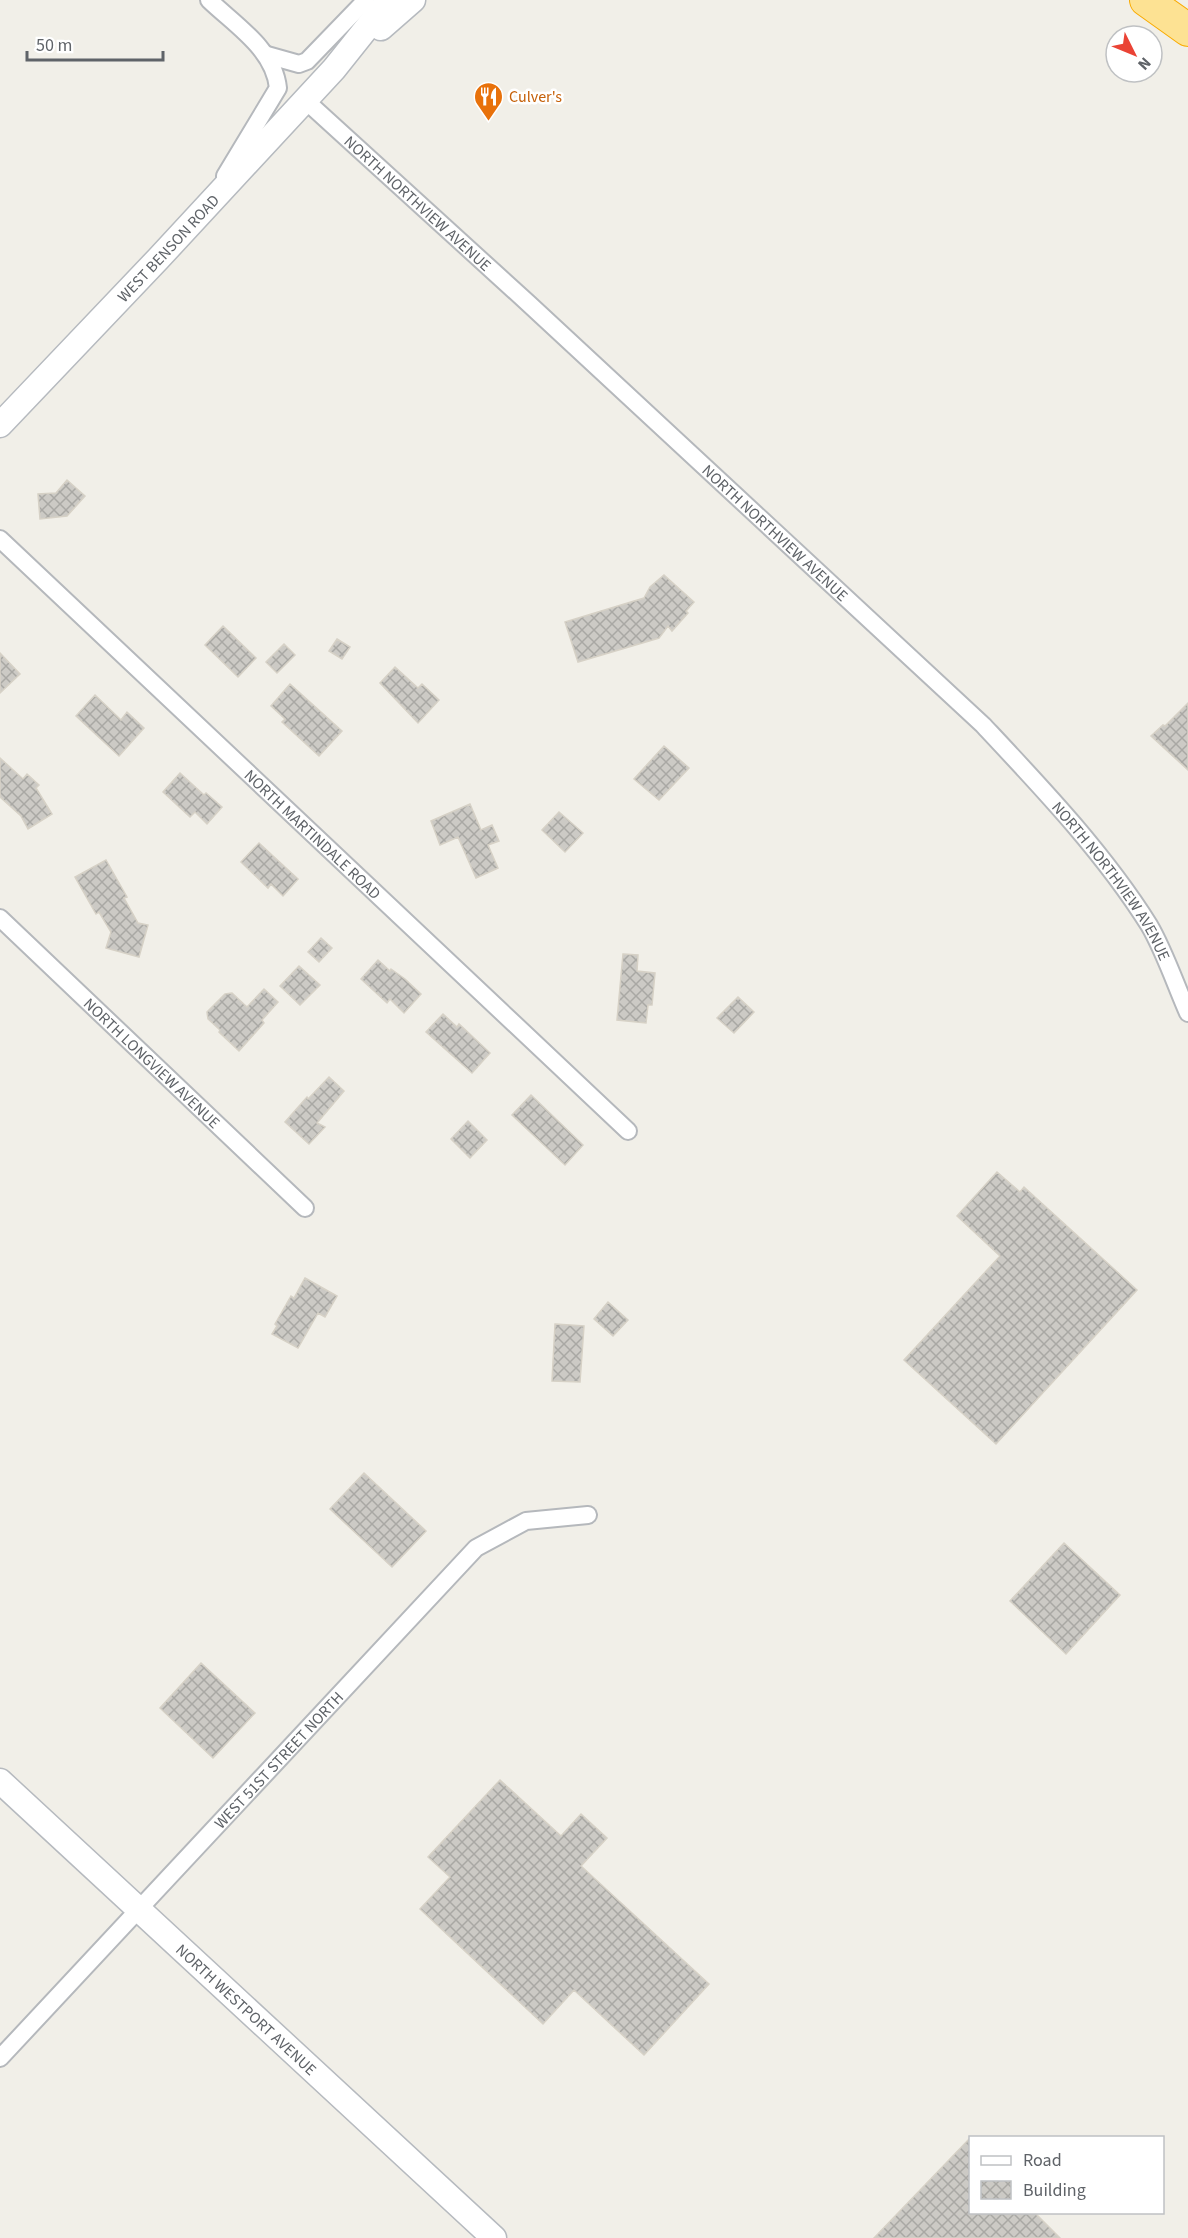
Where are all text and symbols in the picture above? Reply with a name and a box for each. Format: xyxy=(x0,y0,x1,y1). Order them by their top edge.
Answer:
scale bar xyxy=(27,24,164,62)
north arrow xyxy=(1104,24,1164,84)
text: 50 m xyxy=(36,33,72,58)
text: N xyxy=(1133,52,1156,75)
restaurant icon: Culver's xyxy=(472,80,504,122)
place label: Culver's xyxy=(509,86,562,108)
street label: NORTH NORTHVIEW AVENUE xyxy=(339,131,496,276)
street label: WEST BENSON ROAD xyxy=(113,190,225,307)
street label: NORTH NORTHVIEW AVENUE xyxy=(697,460,853,607)
street label: NORTH MARTINDALE ROAD xyxy=(239,765,386,905)
street label: NORTH NORTHVIEW AVENUE xyxy=(1046,797,1175,964)
street label: NORTH LONGVIEW AVENUE xyxy=(78,993,225,1134)
street label: WEST 51ST STREET NORTH xyxy=(210,1687,349,1834)
street label: NORTH WESTPORT AVENUE xyxy=(171,1939,321,2081)
legend xyxy=(969,2136,1164,2214)
text: Road xyxy=(1023,2148,1062,2173)
text: Building xyxy=(1023,2178,1086,2203)

